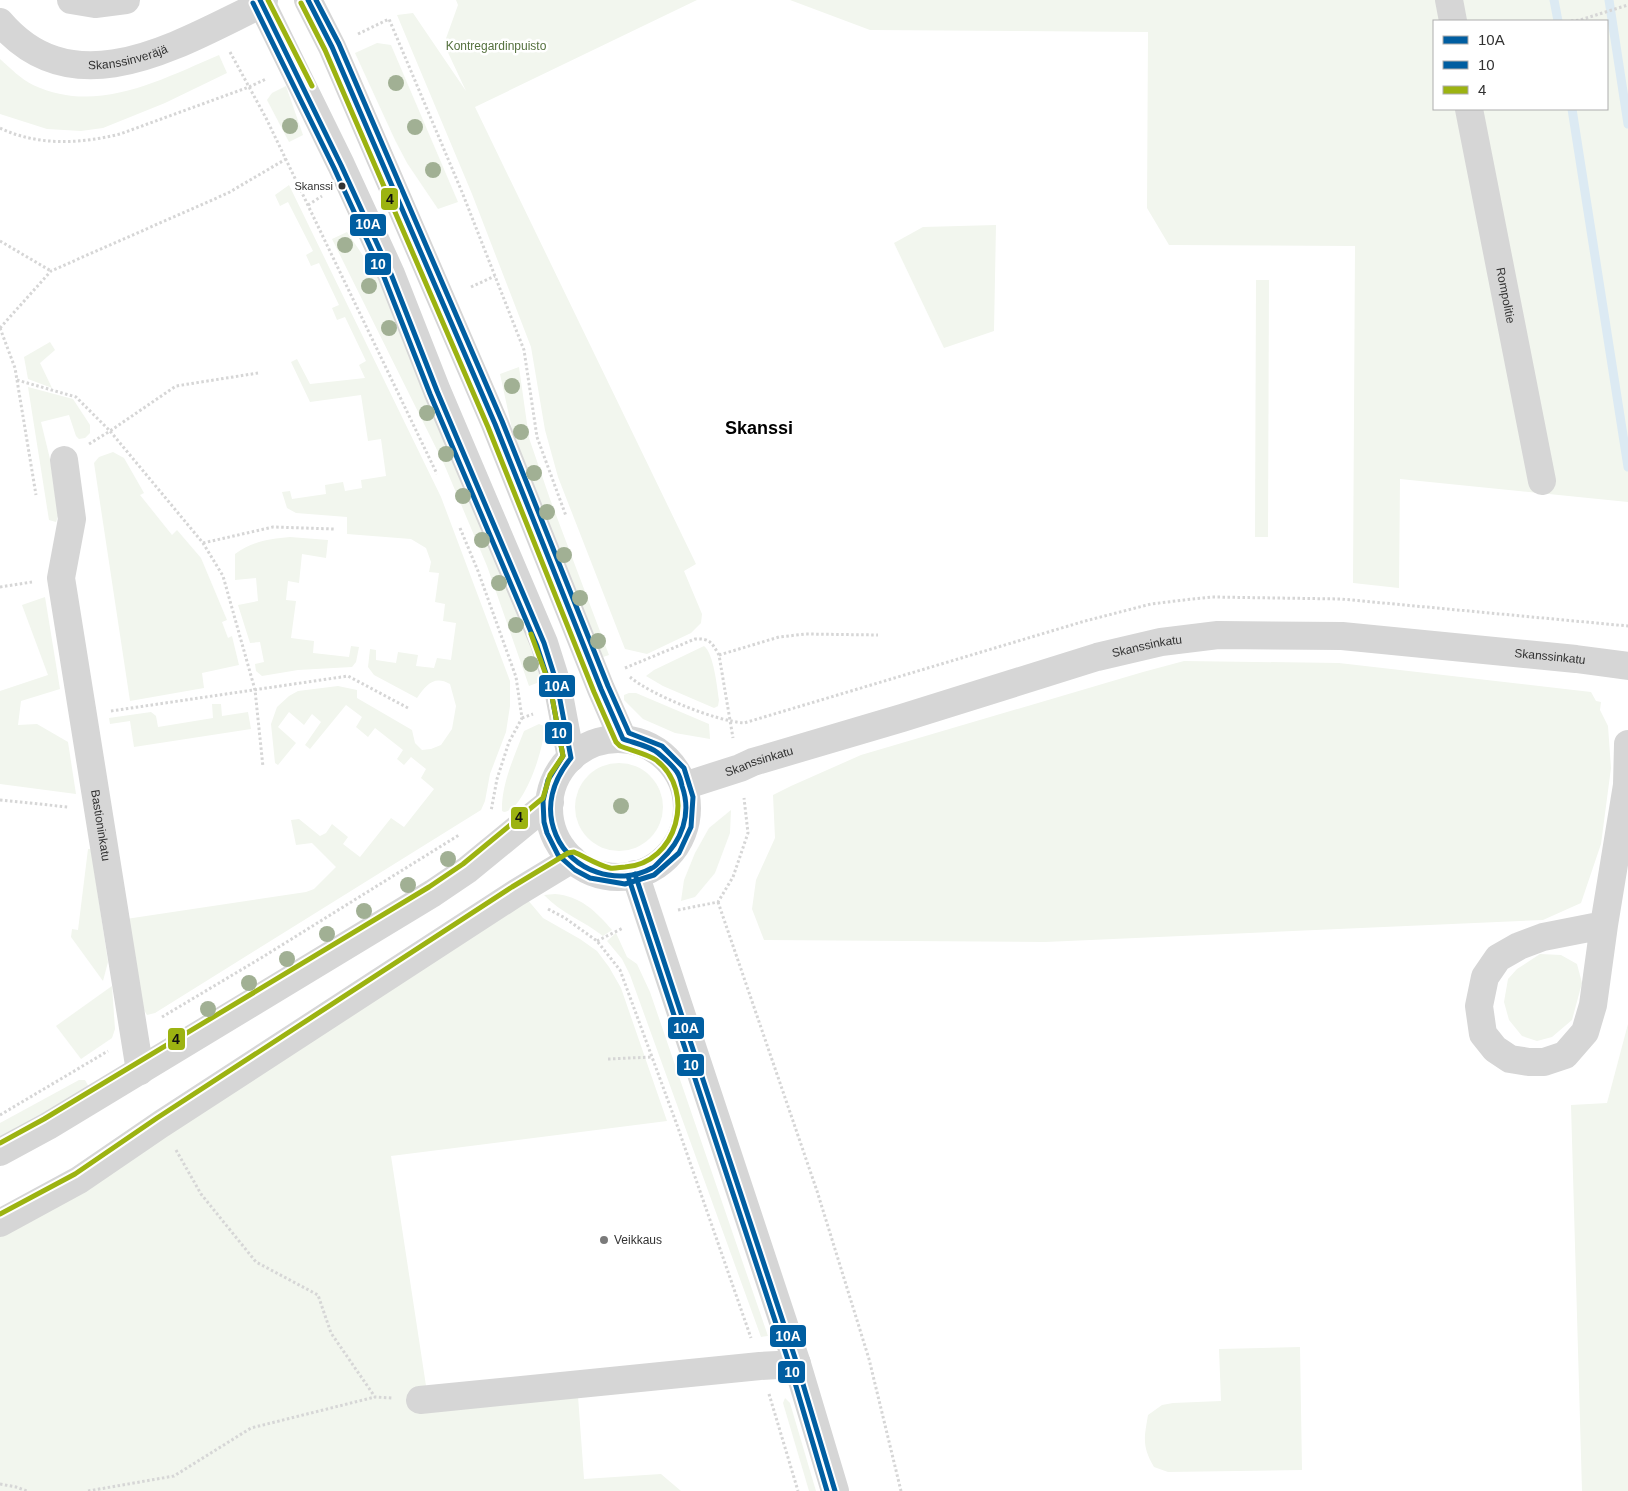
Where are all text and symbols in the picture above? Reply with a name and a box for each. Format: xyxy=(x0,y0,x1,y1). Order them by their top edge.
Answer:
legend xyxy=(1433,20,1608,110)
text: 10A xyxy=(1478,31,1505,48)
park label: Kontregardinpuisto xyxy=(446,39,547,53)
street label: Skanssinveräjä xyxy=(88,42,170,72)
text: 10 xyxy=(1478,56,1495,73)
text: 4 xyxy=(1478,81,1486,98)
place label: Skanssi xyxy=(294,180,333,192)
marker: Skanssi xyxy=(337,181,347,191)
line badge: 4 xyxy=(380,187,399,211)
text: 4 xyxy=(386,191,394,207)
line badge: 10A xyxy=(349,213,387,237)
text: 10A xyxy=(355,216,381,232)
line badge: 10 xyxy=(364,252,392,276)
text: 10 xyxy=(370,256,386,272)
street label: Rompolitie xyxy=(1493,266,1518,325)
district label: Skanssi xyxy=(725,418,793,438)
street label: Skanssinkatu xyxy=(1110,632,1183,660)
street label: Skanssinkatu xyxy=(1514,646,1586,667)
line badge: 10A xyxy=(538,674,576,698)
text: 10A xyxy=(544,678,570,694)
line badge: 10 xyxy=(544,721,573,745)
text: 10 xyxy=(551,725,567,741)
street label: Skanssinkatu xyxy=(723,744,795,779)
street label: Bastioninkatu xyxy=(88,789,113,862)
line badge: 4 xyxy=(510,806,529,830)
text: 4 xyxy=(515,809,523,825)
line badge: 10A xyxy=(667,1016,705,1040)
text: 10A xyxy=(673,1020,699,1036)
line badge: 4 xyxy=(167,1027,186,1051)
text: 4 xyxy=(172,1031,180,1047)
line badge: 10 xyxy=(676,1053,705,1077)
text: 10 xyxy=(683,1057,699,1073)
place label: Veikkaus xyxy=(614,1233,662,1247)
marker: Veikkaus xyxy=(598,1234,610,1246)
line badge: 10A xyxy=(769,1324,807,1348)
text: 10A xyxy=(775,1328,801,1344)
line badge: 10 xyxy=(777,1360,806,1384)
text: 10 xyxy=(784,1364,800,1380)

